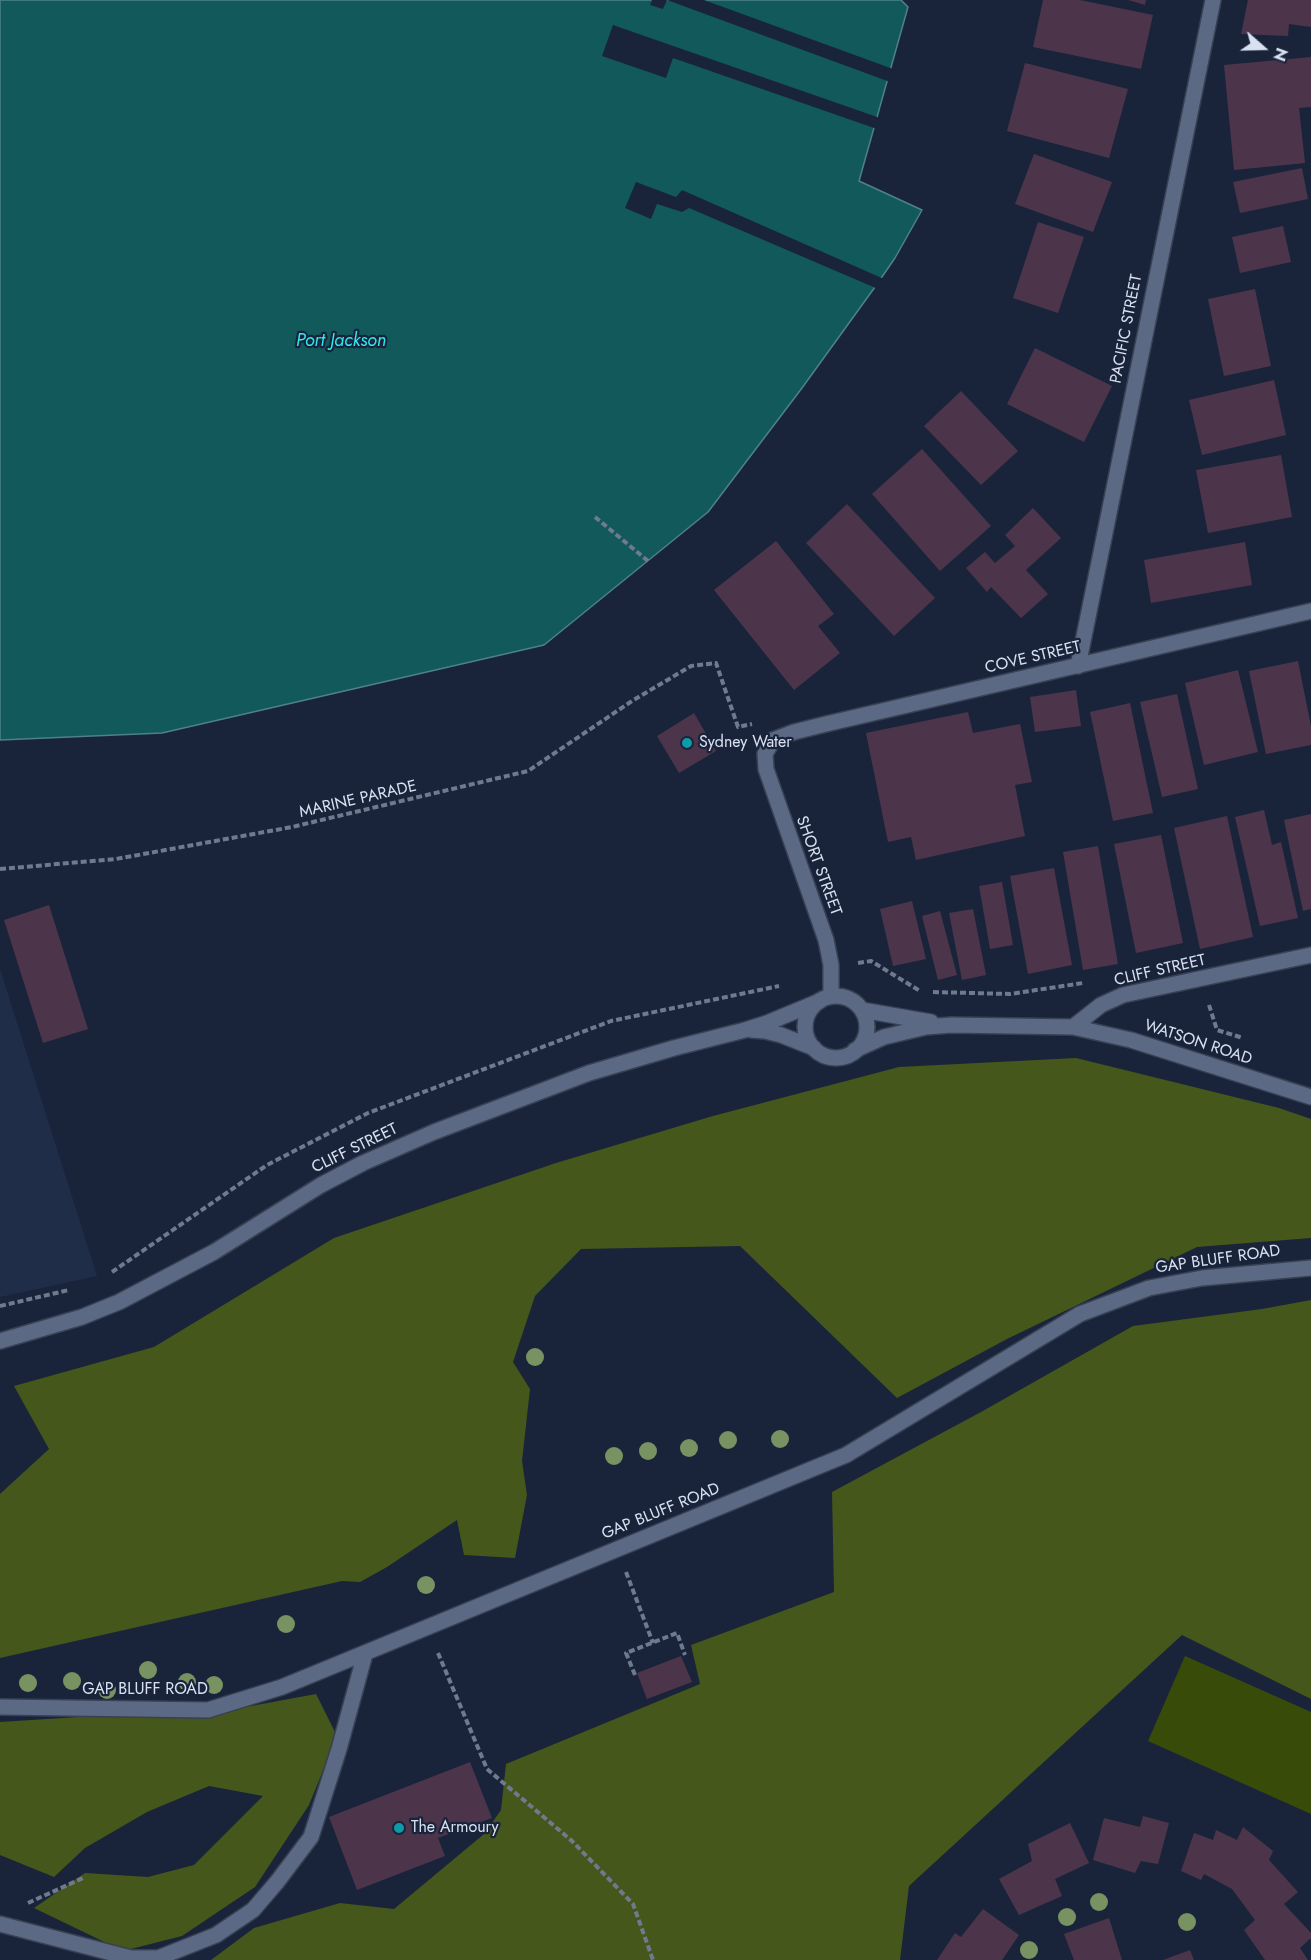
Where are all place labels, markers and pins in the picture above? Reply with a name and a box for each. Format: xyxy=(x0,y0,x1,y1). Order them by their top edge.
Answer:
place label: Sydney Water xyxy=(699,733,792,753)
marker: Sydney Water xyxy=(680,736,694,750)
place label: The Armoury xyxy=(411,1818,499,1838)
marker: The Armoury xyxy=(392,1821,406,1835)

